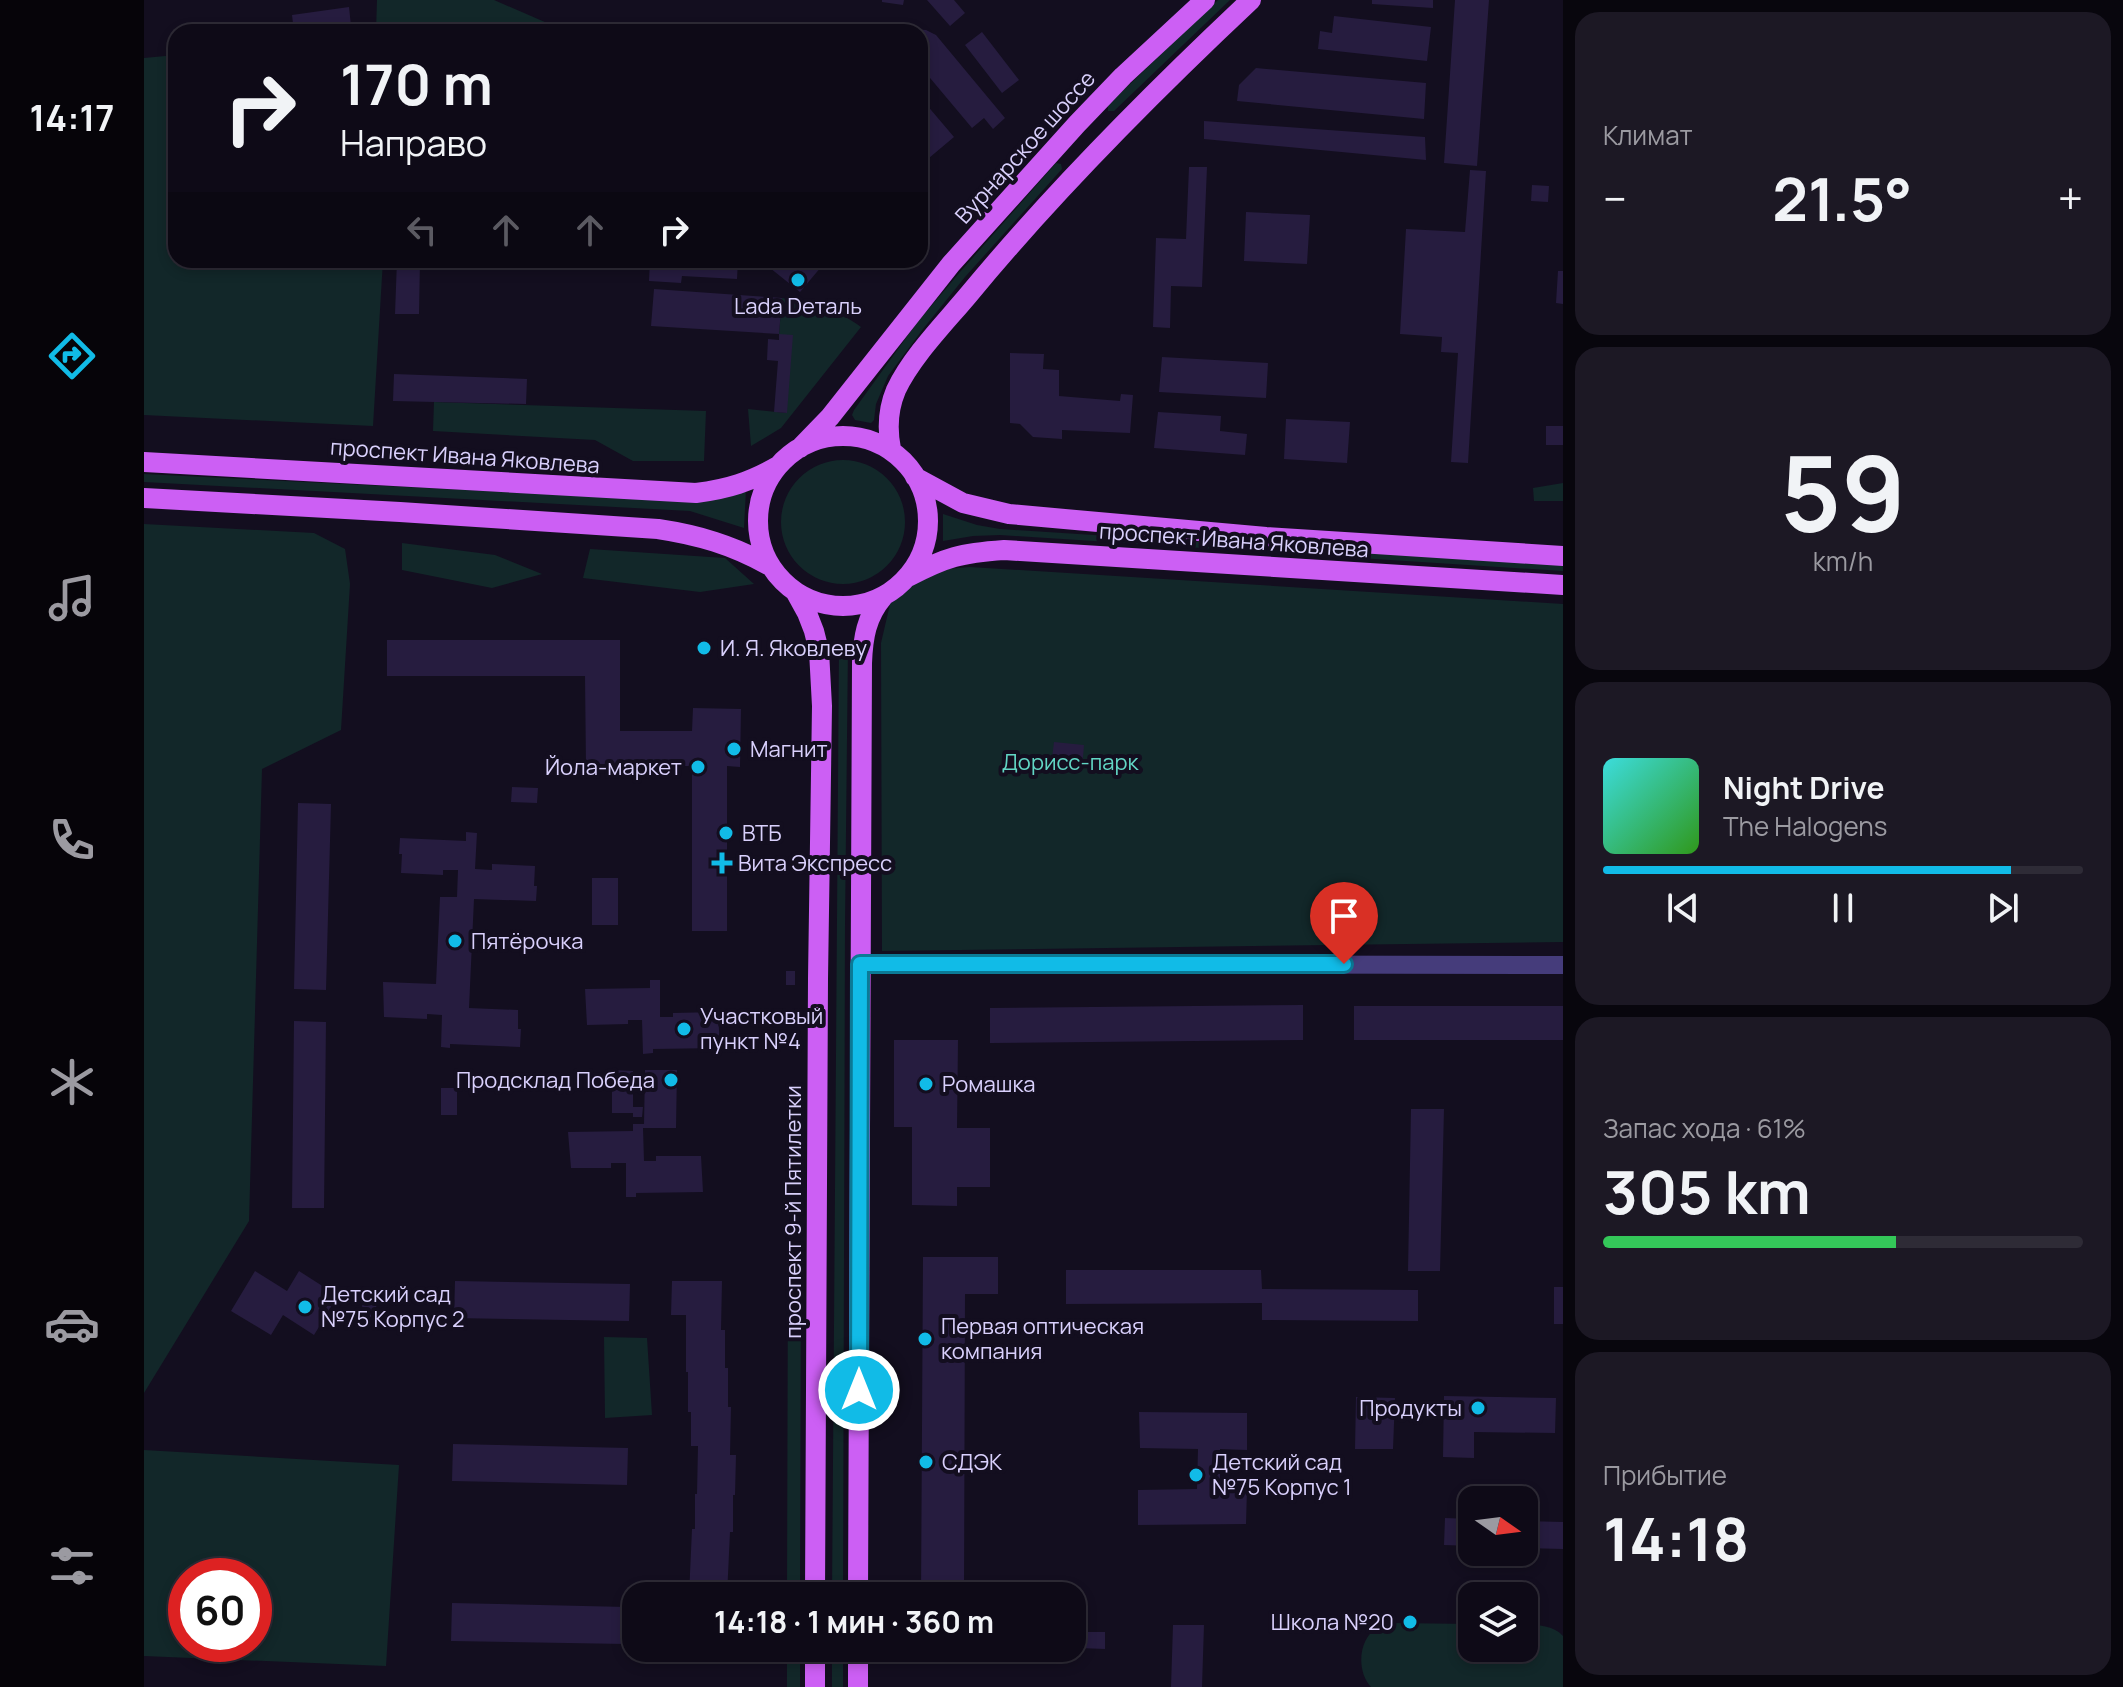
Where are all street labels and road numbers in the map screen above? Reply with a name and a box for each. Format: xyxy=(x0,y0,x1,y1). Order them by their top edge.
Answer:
street label: Вурнарское шоссе xyxy=(948,64,1102,230)
street label: проспект Ивана Яковлева xyxy=(329,432,601,480)
street label: проспект Ивана Яковлева xyxy=(1098,516,1370,564)
street label: проспект 9-й Пятилетки xyxy=(778,1085,808,1339)

